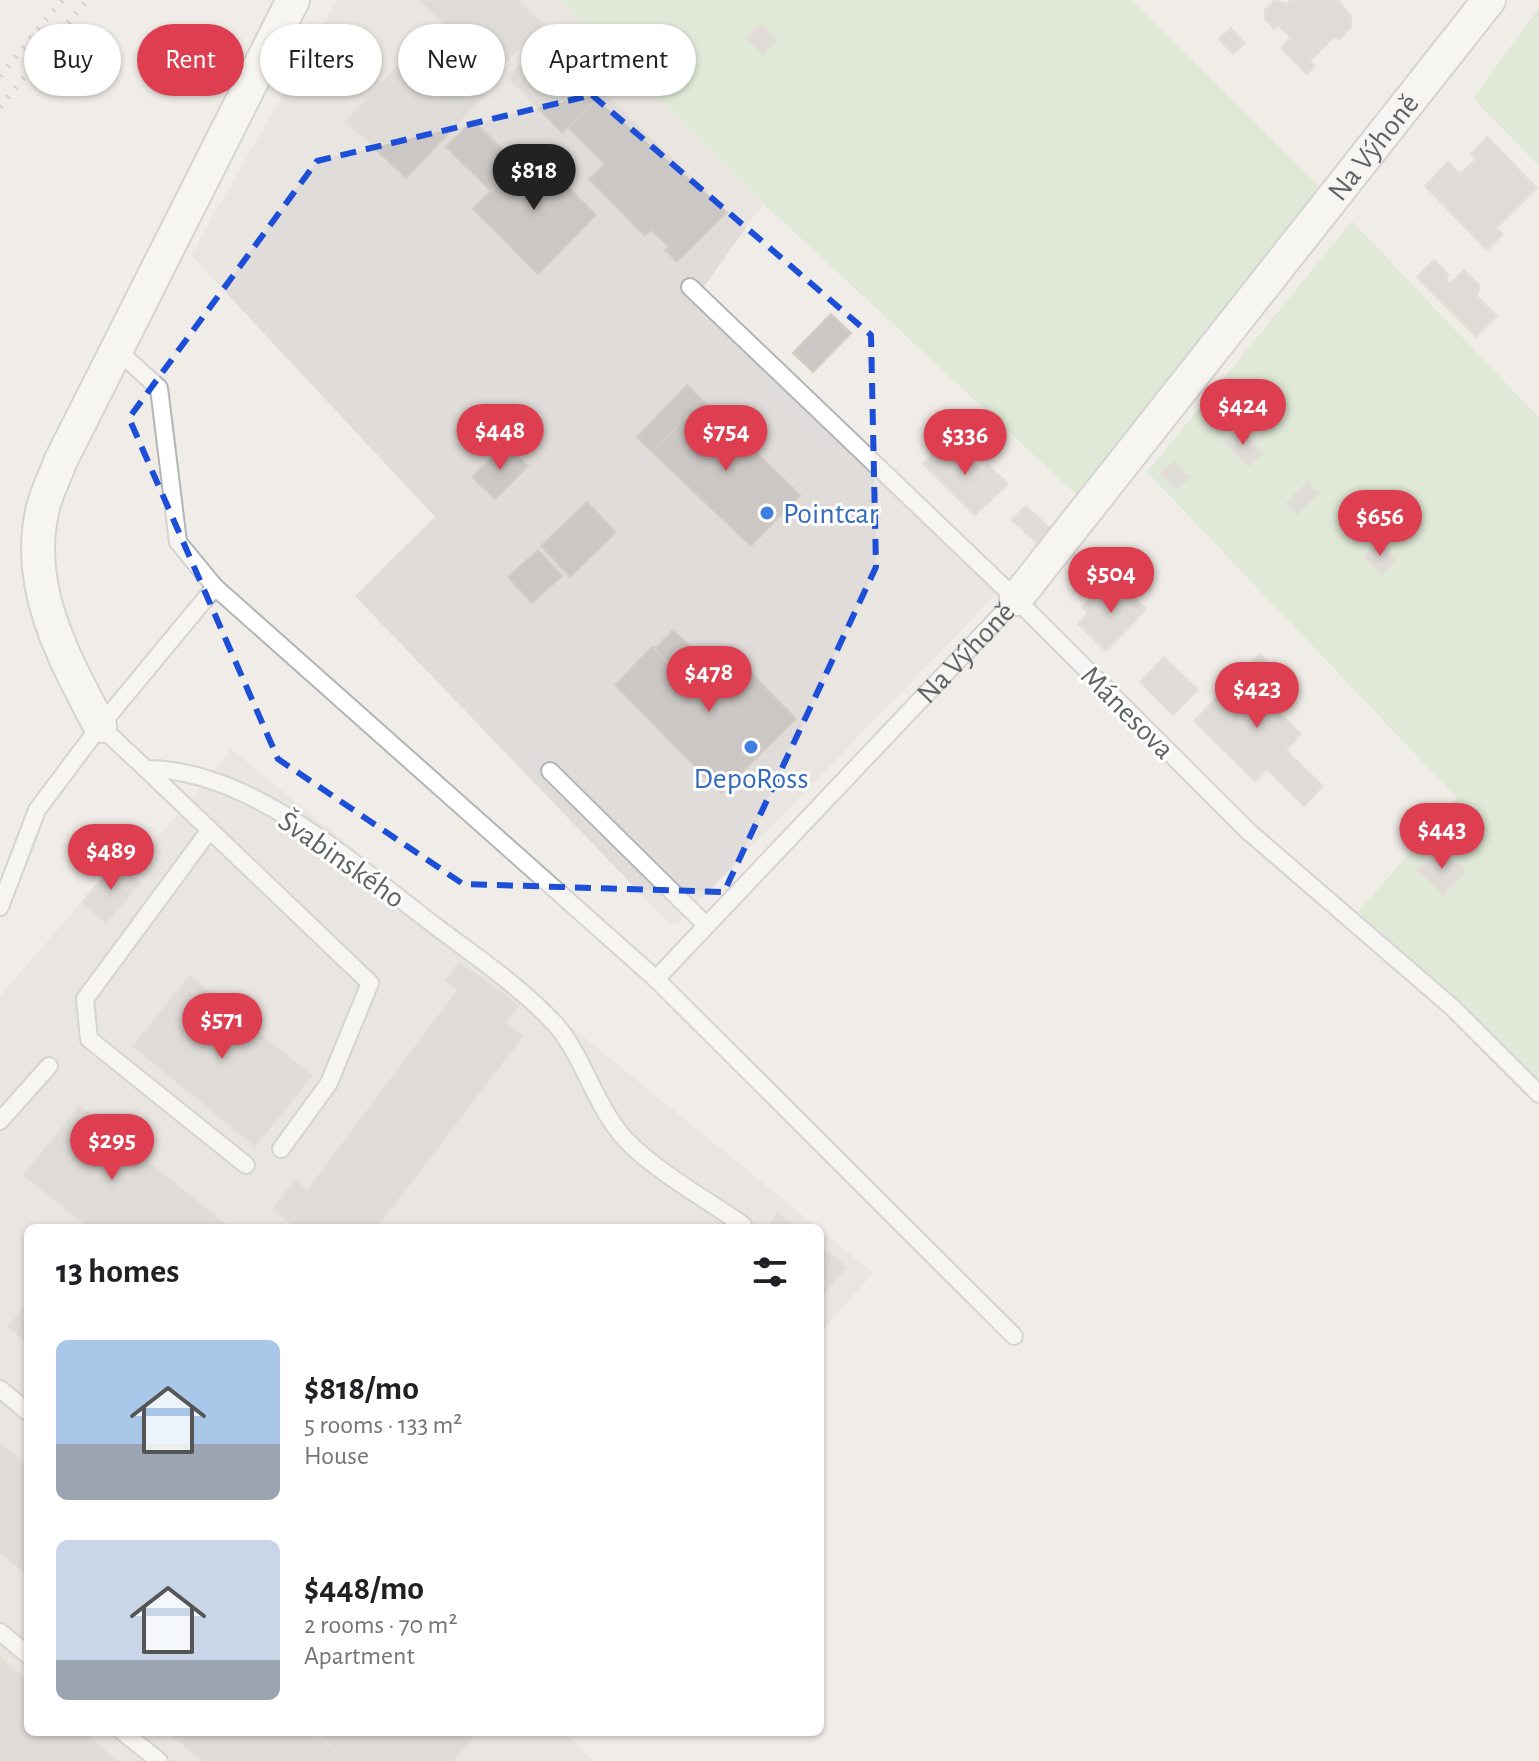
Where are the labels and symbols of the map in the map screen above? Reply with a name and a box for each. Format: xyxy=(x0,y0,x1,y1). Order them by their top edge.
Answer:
street label: Na Výhoně xyxy=(1323,88,1425,207)
pin: $818 xyxy=(487,144,581,212)
pin: $424 xyxy=(1196,379,1290,447)
pin: $448 xyxy=(453,404,547,472)
pin: $754 xyxy=(679,405,773,473)
pin: $336 xyxy=(918,409,1012,477)
pin: $656 xyxy=(1333,490,1427,558)
place label: Pointcar xyxy=(783,499,879,529)
marker: Pointcar xyxy=(758,504,776,522)
pin: $504 xyxy=(1064,547,1158,615)
street label: Na Výhoně xyxy=(912,597,1021,709)
pin: $478 xyxy=(662,646,756,714)
street label: Mánesova xyxy=(1075,660,1180,765)
pin: $423 xyxy=(1210,662,1304,730)
marker: DepoRoss xyxy=(742,738,760,756)
place label: DepoRoss xyxy=(693,764,809,794)
pin: $443 xyxy=(1395,803,1489,871)
street label: Švabinského xyxy=(273,804,411,914)
pin: $489 xyxy=(64,824,158,892)
pin: $571 xyxy=(175,993,269,1061)
pin: $295 xyxy=(65,1114,159,1182)

